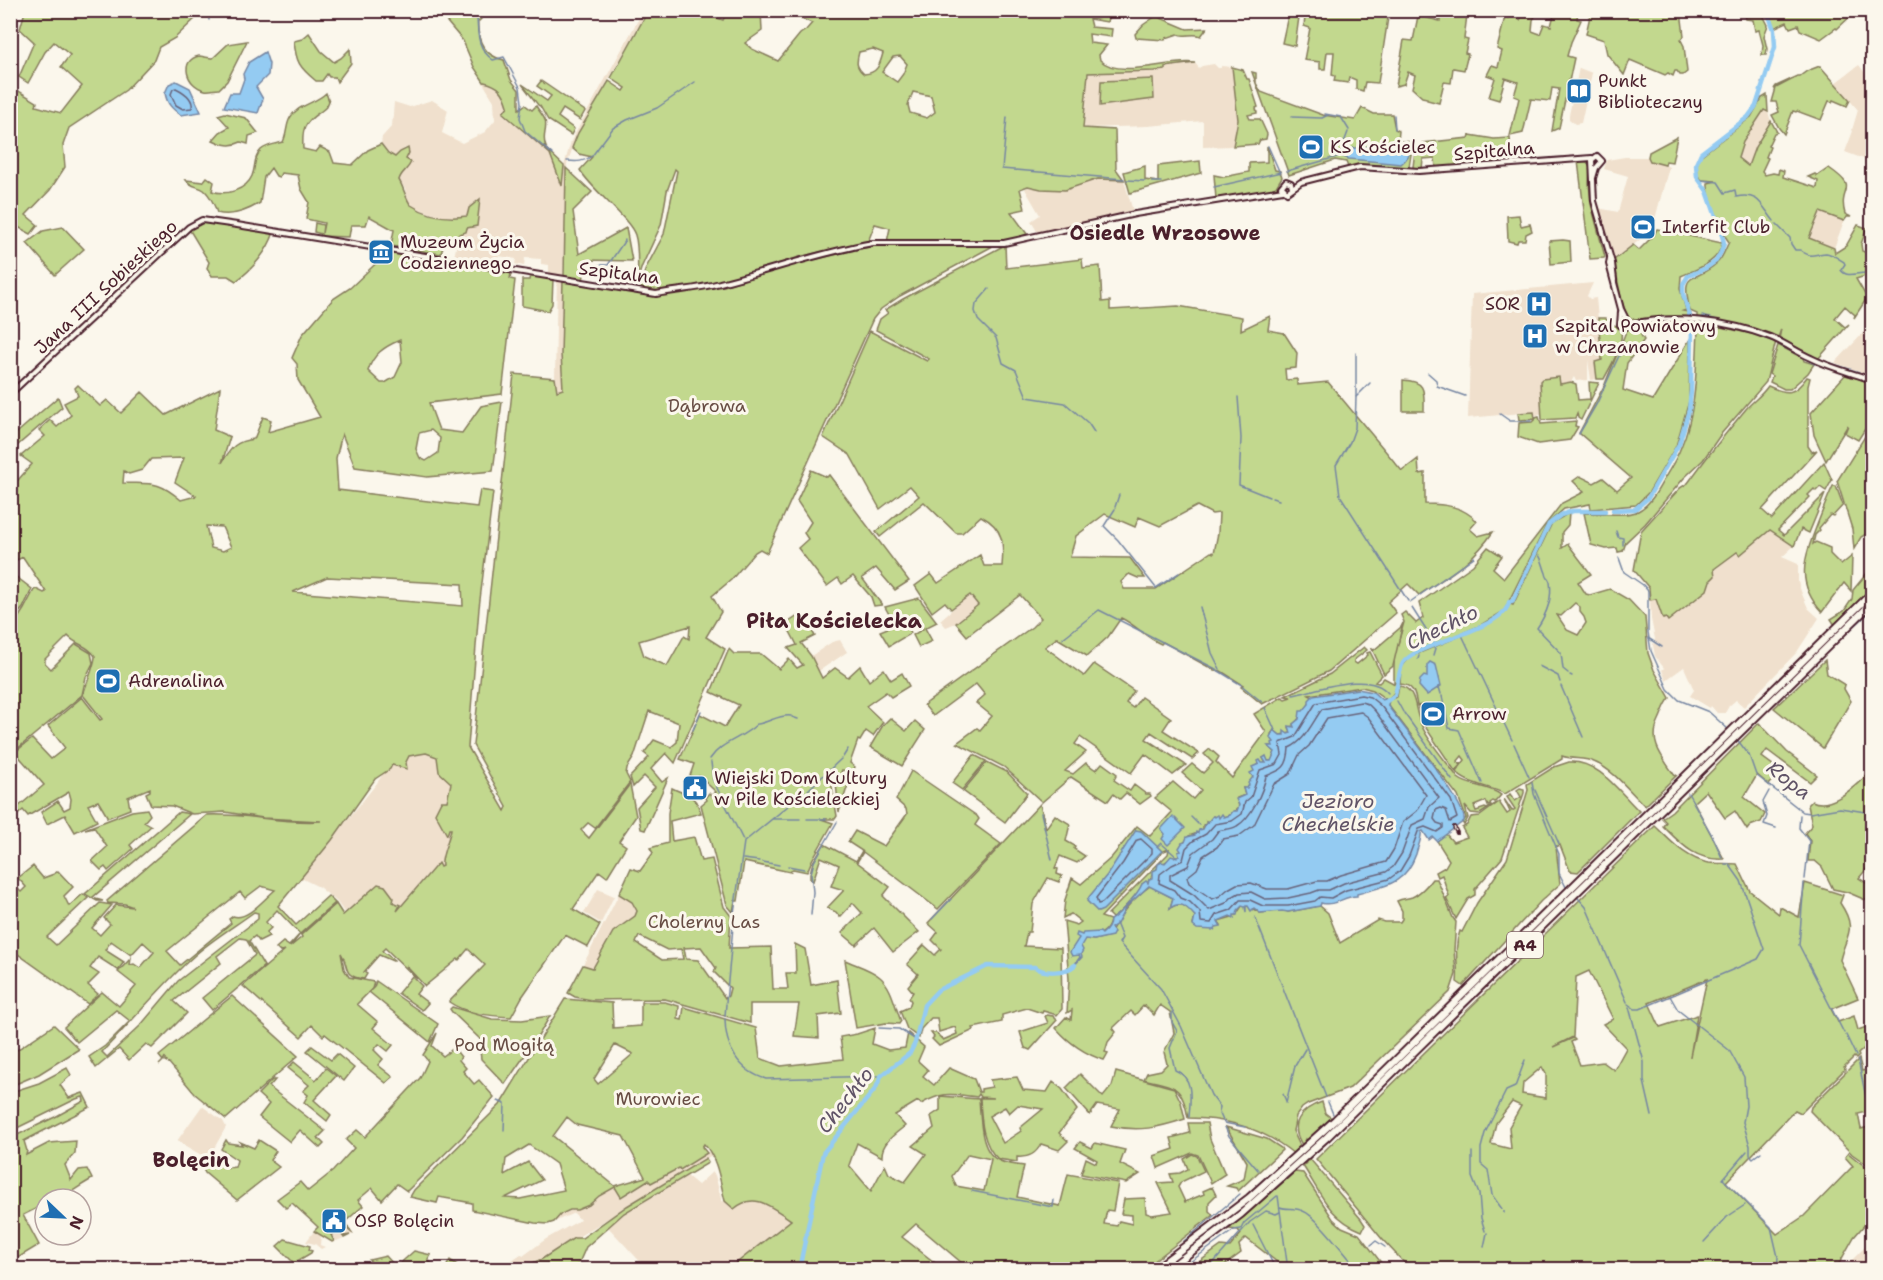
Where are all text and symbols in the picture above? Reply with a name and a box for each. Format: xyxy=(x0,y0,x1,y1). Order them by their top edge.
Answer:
place label: Punkt Biblioteczny xyxy=(1598,69,1703,114)
library icon: Punkt Biblioteczny xyxy=(1564,76,1594,106)
sports icon: KS Kościelec xyxy=(1296,132,1326,162)
place label: KS Kościelec xyxy=(1330,135,1436,159)
street label: Szpitalna xyxy=(1453,136,1535,166)
sports icon: Interfit Club xyxy=(1628,212,1658,242)
street label: Jana III Sobieskiego xyxy=(29,214,183,360)
place label: Interfit Club xyxy=(1662,215,1770,239)
district label: Osiedle Wrzosowe xyxy=(1070,220,1260,246)
place label: Muzeum Życia Codziennego xyxy=(400,230,524,275)
museum icon: Muzeum Życia Codziennego xyxy=(366,237,396,267)
street label: Szpitalna xyxy=(577,256,661,290)
hospital icon: SOR xyxy=(1524,289,1554,319)
place label: SOR xyxy=(1485,292,1520,316)
place label: Szpital Powiatowy w Chrzanowie xyxy=(1555,314,1716,359)
hospital icon: Szpital Powiatowy w Chrzanowie xyxy=(1520,321,1550,351)
park label: Dąbrowa xyxy=(668,394,746,418)
water label: Chechło xyxy=(1402,598,1482,656)
district label: Piła Kościelecka xyxy=(746,607,923,635)
sports icon: Adrenalina xyxy=(93,666,123,696)
place label: Adrenalina xyxy=(128,669,224,693)
sports icon: Arrow xyxy=(1418,699,1448,729)
place label: Arrow xyxy=(1452,702,1507,726)
water label: Ropa xyxy=(1762,755,1816,805)
place label: Wiejski Dom Kultury w Pile Kościeleckiej xyxy=(714,766,887,811)
public building icon: Wiejski Dom Kultury w Pile Kościeleckiej xyxy=(680,773,710,803)
water label: Jezioro Chechelskie xyxy=(1282,788,1395,837)
park label: Cholerny Las xyxy=(648,910,760,934)
road number: A4 xyxy=(1507,932,1543,958)
park label: Pod Mogiłą xyxy=(454,1033,555,1057)
water label: Chechło xyxy=(811,1062,879,1138)
park label: Murowiec xyxy=(615,1087,701,1111)
district label: Bolęcin xyxy=(152,1146,230,1174)
north arrow xyxy=(33,1187,93,1247)
public building icon: OSP Bolęcin xyxy=(319,1206,349,1236)
place label: OSP Bolęcin xyxy=(354,1209,454,1233)
text: N xyxy=(64,1213,88,1233)

